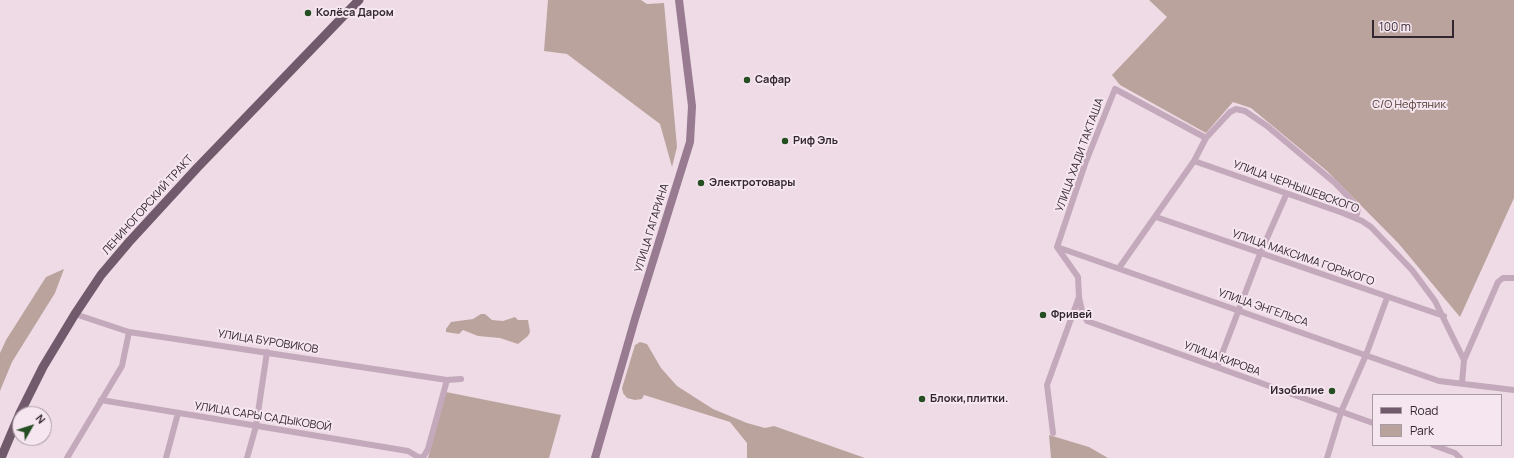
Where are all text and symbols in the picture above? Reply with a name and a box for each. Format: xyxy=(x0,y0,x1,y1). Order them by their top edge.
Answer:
place label: Колёса Даром xyxy=(316,6,394,20)
marker: Колёса Даром xyxy=(303,8,313,18)
scale bar xyxy=(1374,12,1456,38)
text: 100 m xyxy=(1379,18,1411,35)
place label: Сафар xyxy=(755,73,791,87)
marker: Сафар xyxy=(742,75,752,85)
street label: УЛИЦА ХАДИ ТАКТАША xyxy=(1053,96,1107,214)
park label: С/О Нефтяник xyxy=(1372,98,1446,112)
place label: Риф Эль xyxy=(793,134,838,148)
marker: Риф Эль xyxy=(780,136,790,146)
street label: ЛЕНИНОГОРСКИЙ ТРАКТ xyxy=(100,152,196,258)
street label: УЛИЦА ЧЕРНЫШЕВСКОГО xyxy=(1231,158,1361,216)
place label: Электротовары xyxy=(709,176,795,190)
marker: Электротовары xyxy=(696,178,706,188)
street label: УЛИЦА ГАГАРИНА xyxy=(632,182,672,274)
street label: УЛИЦА МАКСИМА ГОРЬКОГО xyxy=(1230,227,1376,289)
street label: УЛИЦА ЭНГЕЛЬСА xyxy=(1216,286,1310,330)
place label: Фривей xyxy=(1051,308,1092,322)
marker: Фривей xyxy=(1038,310,1048,320)
street label: УЛИЦА БУРОВИКОВ xyxy=(217,328,319,356)
street label: УЛИЦА КИРОВА xyxy=(1182,339,1262,379)
place label: Изобилие xyxy=(1270,384,1324,398)
marker: Изобилие xyxy=(1327,386,1337,396)
place label: Блоки,плитки. xyxy=(930,392,1008,406)
marker: Блоки,плитки. xyxy=(917,394,927,404)
legend xyxy=(1372,394,1502,446)
street label: УЛИЦА САРЫ САДЫКОВОЙ xyxy=(194,400,332,434)
text: Road xyxy=(1410,402,1438,419)
north arrow xyxy=(12,406,52,446)
text: N xyxy=(33,411,49,427)
text: Park xyxy=(1410,422,1434,439)

